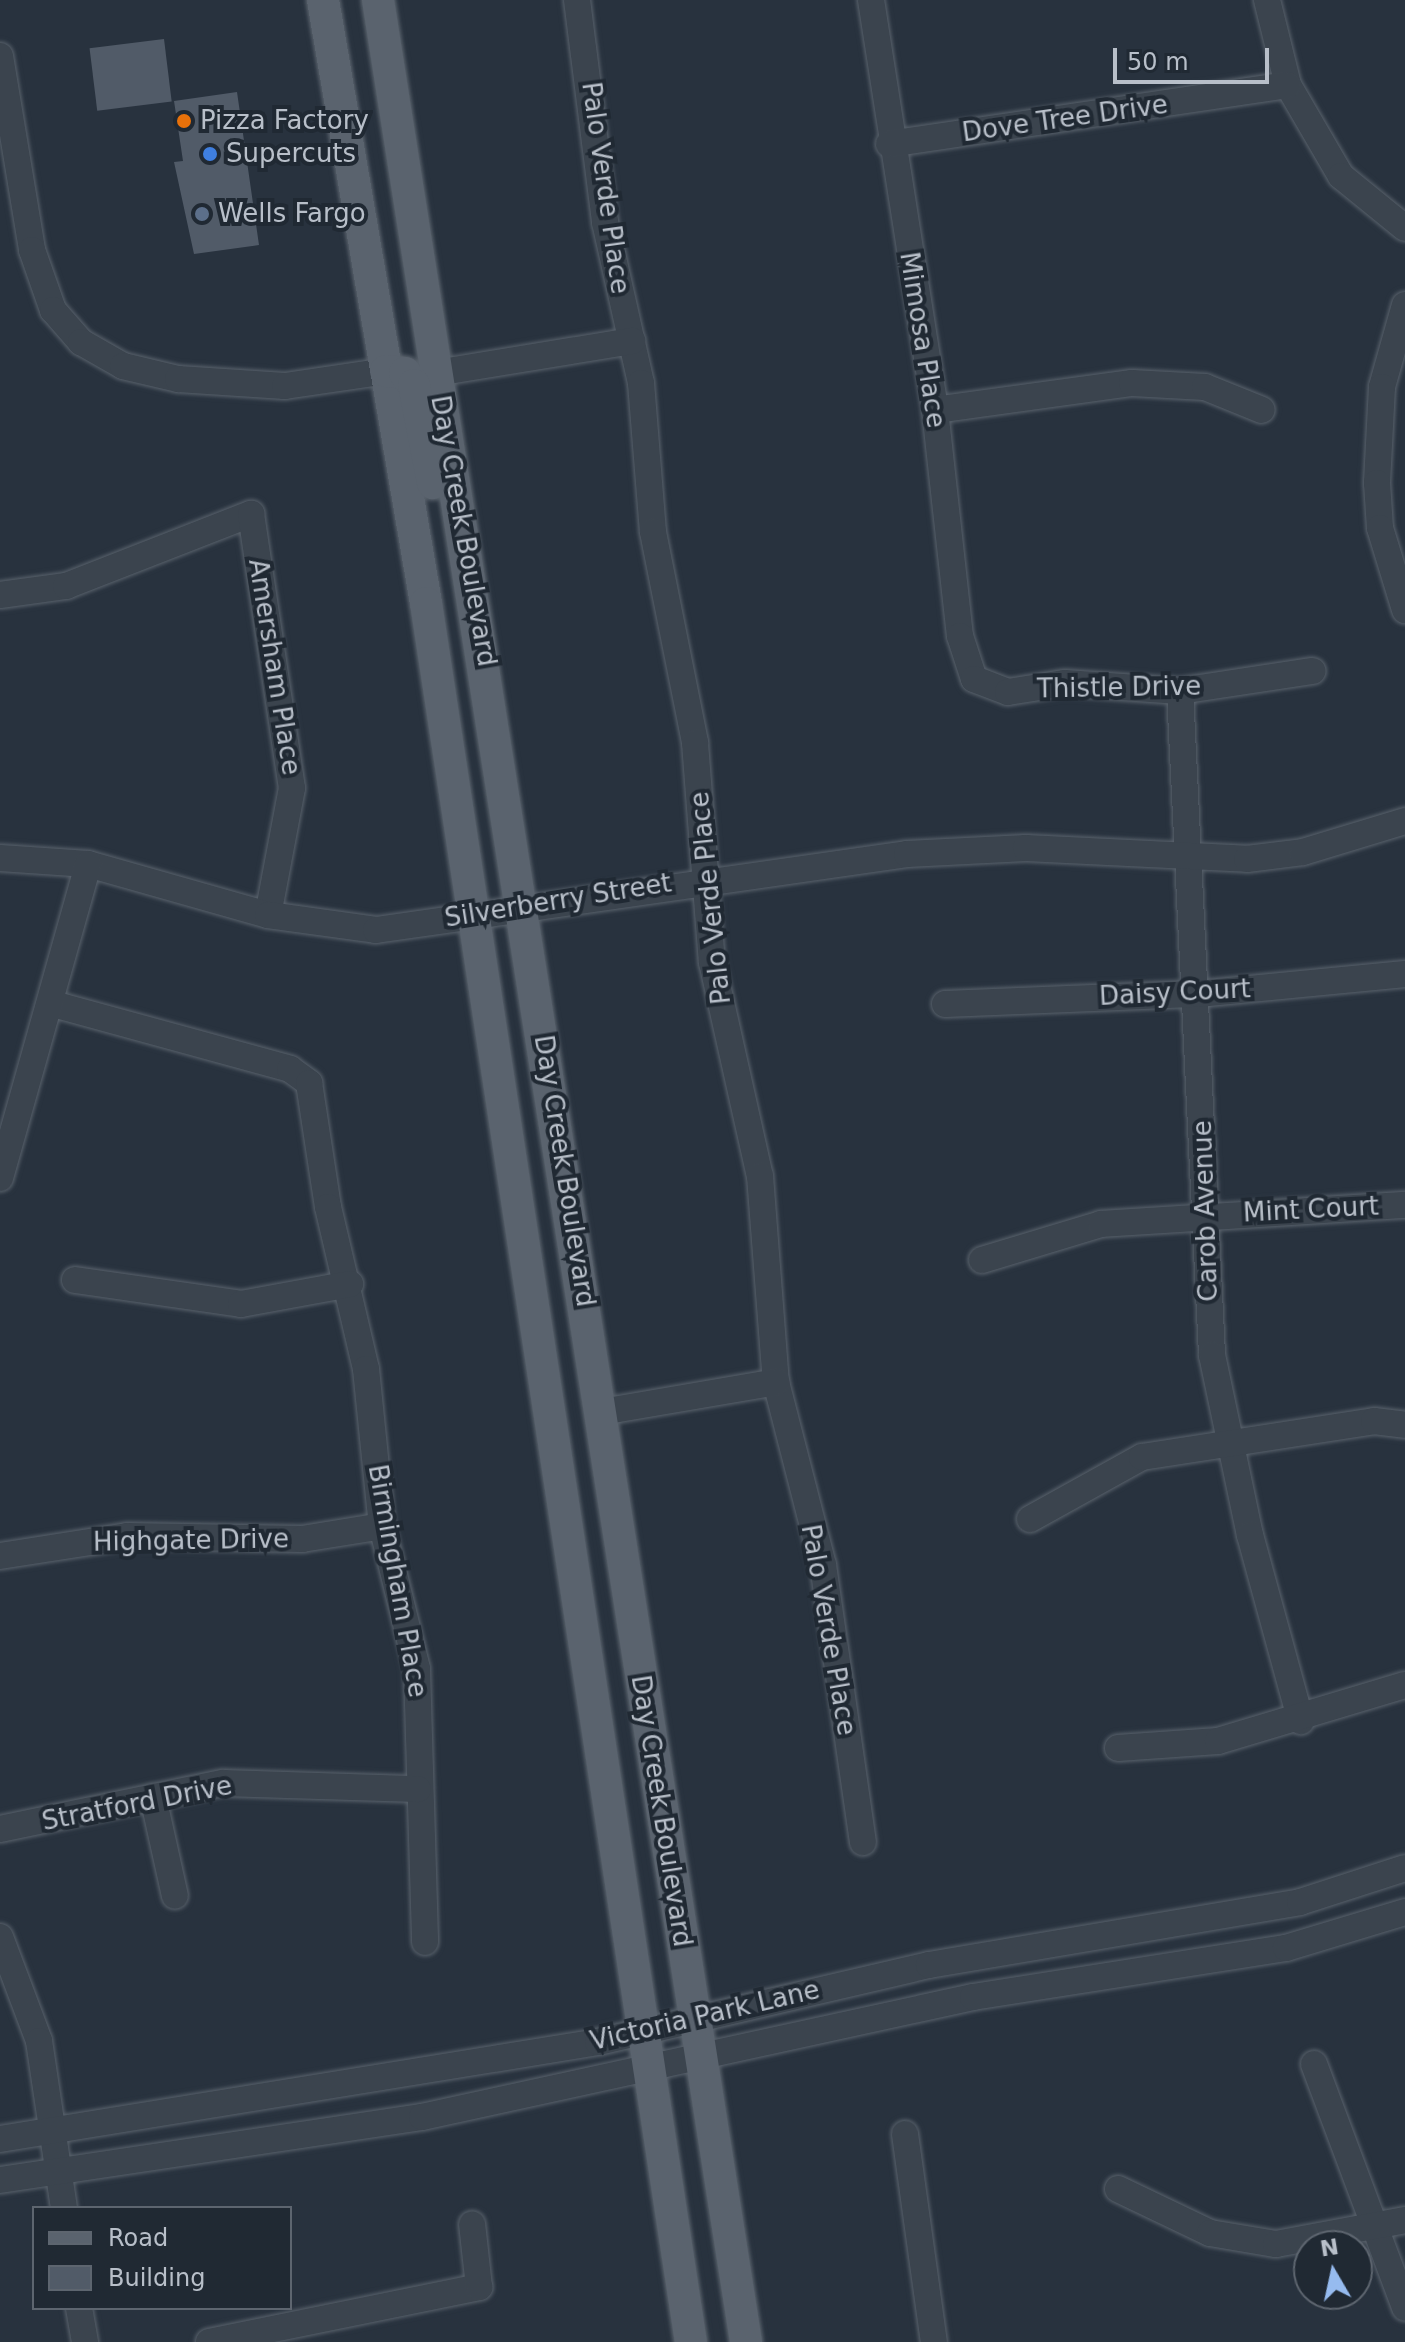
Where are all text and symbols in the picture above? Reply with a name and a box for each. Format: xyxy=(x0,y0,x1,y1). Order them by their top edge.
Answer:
scale bar xyxy=(1117,32,1273,82)
text: 50 m xyxy=(1127,48,1189,76)
street label: Palo Verde Place xyxy=(575,80,635,296)
street label: Dove Tree Drive xyxy=(960,89,1170,149)
place label: Pizza Factory xyxy=(200,105,369,137)
marker: Pizza Factory xyxy=(175,112,193,130)
place label: Supercuts xyxy=(226,138,356,170)
marker: Supercuts xyxy=(201,145,219,163)
place label: Wells Fargo xyxy=(218,198,366,230)
marker: Wells Fargo xyxy=(193,205,211,223)
street label: Mimosa Place xyxy=(893,250,951,430)
street label: Day Creek Boulevard xyxy=(424,393,502,669)
street label: Amersham Place xyxy=(242,557,306,777)
street label: Thistle Drive xyxy=(1037,671,1201,705)
street label: Palo Verde Place xyxy=(684,790,738,1006)
street label: Silverberry Street xyxy=(442,868,674,934)
street label: Daisy Court xyxy=(1098,973,1252,1013)
street label: Day Creek Boulevard xyxy=(527,1033,601,1309)
street label: Carob Avenue xyxy=(1187,1120,1225,1302)
street label: Mint Court xyxy=(1242,1191,1380,1229)
street label: Birmingham Place xyxy=(361,1462,433,1700)
street label: Palo Verde Place xyxy=(794,1522,862,1738)
street label: Highgate Drive xyxy=(93,1524,289,1558)
street label: Day Creek Boulevard xyxy=(624,1673,698,1949)
street label: Stratford Drive xyxy=(39,1770,235,1838)
street label: Victoria Park Lane xyxy=(587,1974,823,2058)
legend xyxy=(32,2206,292,2310)
text: Road xyxy=(108,2224,168,2252)
north arrow xyxy=(1293,2230,1373,2310)
text: N xyxy=(1318,2234,1341,2262)
text: Building xyxy=(108,2264,205,2292)

